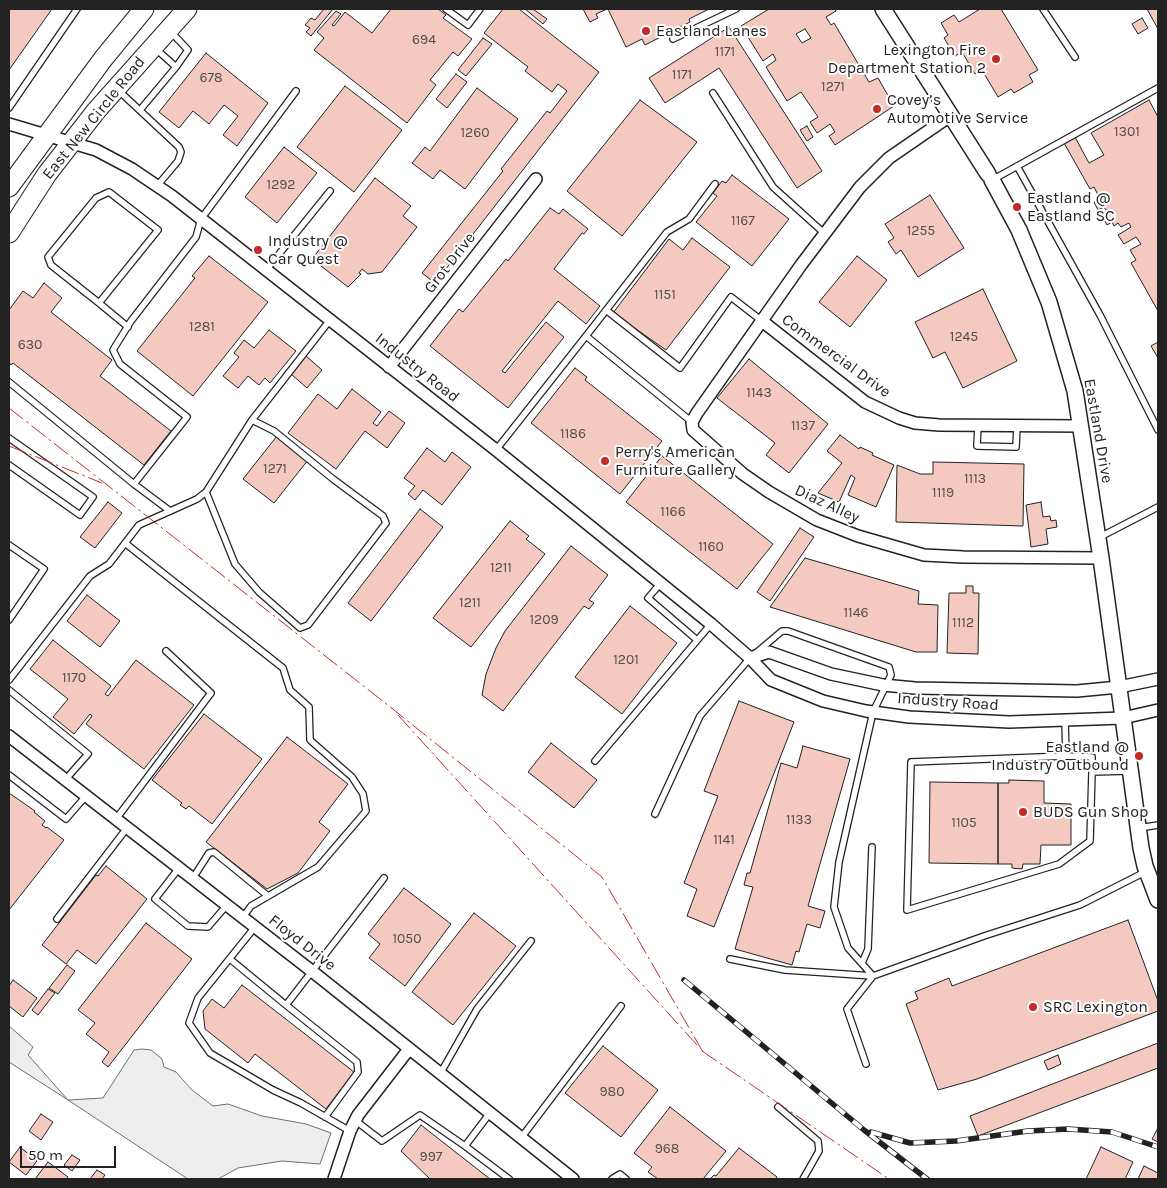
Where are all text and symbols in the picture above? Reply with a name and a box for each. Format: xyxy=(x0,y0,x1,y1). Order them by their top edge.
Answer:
place label: Eastland Lanes xyxy=(656,21,767,41)
marker: Eastland Lanes xyxy=(640,25,652,37)
house number: 694 xyxy=(412,32,436,48)
place label: Lexington Fire Department Station 2 xyxy=(828,40,986,78)
house number: 1171 xyxy=(715,44,735,60)
street label: East New Circle Road xyxy=(39,53,149,183)
marker: Lexington Fire Department Station 2 xyxy=(990,53,1002,65)
house number: 1171 xyxy=(672,67,692,83)
house number: 678 xyxy=(199,70,223,86)
house number: 1271 xyxy=(821,79,845,95)
place label: Covey’s Automotive Service xyxy=(887,90,1028,128)
marker: Covey’s Automotive Service xyxy=(871,103,883,115)
house number: 1301 xyxy=(1114,124,1140,140)
house number: 1260 xyxy=(460,125,490,141)
house number: 1292 xyxy=(267,177,295,193)
place label: Eastland @ Eastland SC xyxy=(1027,188,1115,226)
marker: Eastland @ Eastland SC xyxy=(1011,201,1023,213)
house number: 1167 xyxy=(731,213,755,229)
house number: 1255 xyxy=(907,223,935,239)
street label: Grot Drive xyxy=(420,229,480,297)
place label: Industry @ Car Quest xyxy=(268,231,348,269)
marker: Industry @ Car Quest xyxy=(252,244,264,256)
house number: 1151 xyxy=(654,287,676,303)
street label: Commercial Drive xyxy=(778,310,894,402)
house number: 1281 xyxy=(189,319,215,335)
street label: Industry Road xyxy=(371,329,463,407)
house number: 1245 xyxy=(950,329,978,345)
house number: 630 xyxy=(18,337,42,353)
street label: Eastland Drive xyxy=(1079,377,1117,485)
house number: 1143 xyxy=(746,385,772,401)
house number: 1137 xyxy=(791,418,815,434)
house number: 1186 xyxy=(560,426,586,442)
place label: Perry's American Furniture Gallery xyxy=(615,442,736,480)
marker: Perry's American Furniture Gallery xyxy=(599,455,611,467)
house number: 1271 xyxy=(263,461,287,477)
house number: 1113 xyxy=(964,471,986,487)
street label: Diaz Alley xyxy=(792,481,862,527)
house number: 1119 xyxy=(932,485,954,501)
house number: 1166 xyxy=(660,504,686,520)
house number: 1160 xyxy=(698,539,724,555)
house number: 1211 xyxy=(490,560,512,576)
house number: 1211 xyxy=(459,595,481,611)
house number: 1146 xyxy=(843,605,869,621)
house number: 1209 xyxy=(529,612,559,628)
house number: 1112 xyxy=(952,615,974,631)
house number: 1201 xyxy=(613,652,639,668)
house number: 1170 xyxy=(62,670,86,686)
street label: Industry Road xyxy=(897,689,999,715)
place label: Eastland @ Industry Outbound xyxy=(991,737,1129,775)
marker: Eastland @ Industry Outbound xyxy=(1133,750,1145,762)
place label: BUDS Gun Shop xyxy=(1033,802,1148,822)
marker: BUDS Gun Shop xyxy=(1017,806,1029,818)
house number: 1133 xyxy=(786,812,812,828)
house number: 1105 xyxy=(951,815,977,831)
house number: 1141 xyxy=(713,832,735,848)
street label: Floyd Drive xyxy=(265,911,339,975)
house number: 1050 xyxy=(392,931,422,947)
place label: SRC Lexington xyxy=(1043,997,1148,1017)
marker: SRC Lexington xyxy=(1027,1001,1039,1013)
house number: 980 xyxy=(599,1084,625,1100)
scale bar xyxy=(22,1136,119,1168)
house number: 968 xyxy=(655,1141,679,1157)
text: 50 m xyxy=(28,1146,63,1164)
house number: 997 xyxy=(420,1149,442,1165)

